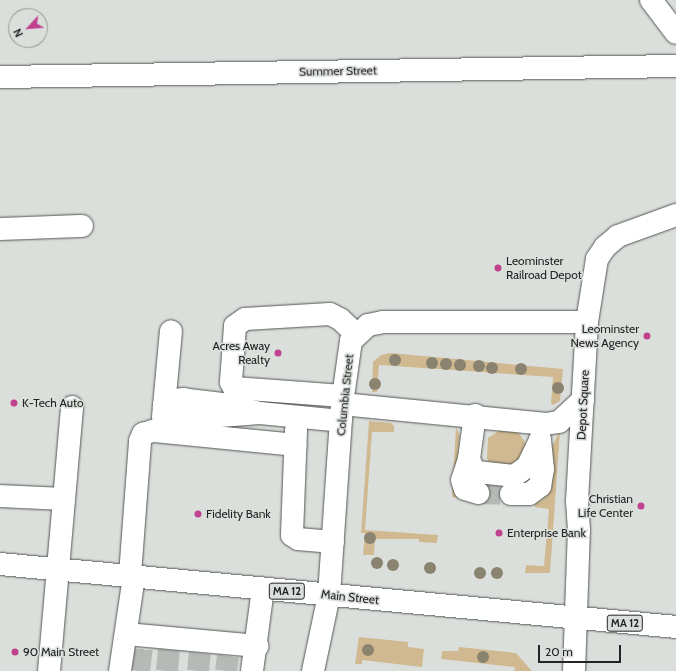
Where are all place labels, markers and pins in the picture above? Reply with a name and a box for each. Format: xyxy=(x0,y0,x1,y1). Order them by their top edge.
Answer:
place label: Leominster Railroad Depot xyxy=(506,254,582,282)
marker: Leominster Railroad Depot xyxy=(493,263,503,273)
place label: Leominster News Agency xyxy=(571,322,639,350)
marker: Leominster News Agency xyxy=(642,331,652,341)
place label: Acres Away Realty xyxy=(213,339,270,367)
marker: Acres Away Realty xyxy=(273,348,283,358)
place label: K-Tech Auto xyxy=(22,396,84,410)
marker: K-Tech Auto xyxy=(9,398,19,408)
place label: Christian Life Center xyxy=(578,492,633,520)
marker: Christian Life Center xyxy=(636,501,646,511)
place label: Fidelity Bank xyxy=(206,507,271,521)
marker: Fidelity Bank xyxy=(193,509,203,519)
place label: Enterprise Bank xyxy=(507,526,586,540)
marker: Enterprise Bank xyxy=(494,528,504,538)
place label: 90 Main Street xyxy=(23,645,99,659)
marker: 90 Main Street xyxy=(10,647,20,657)

